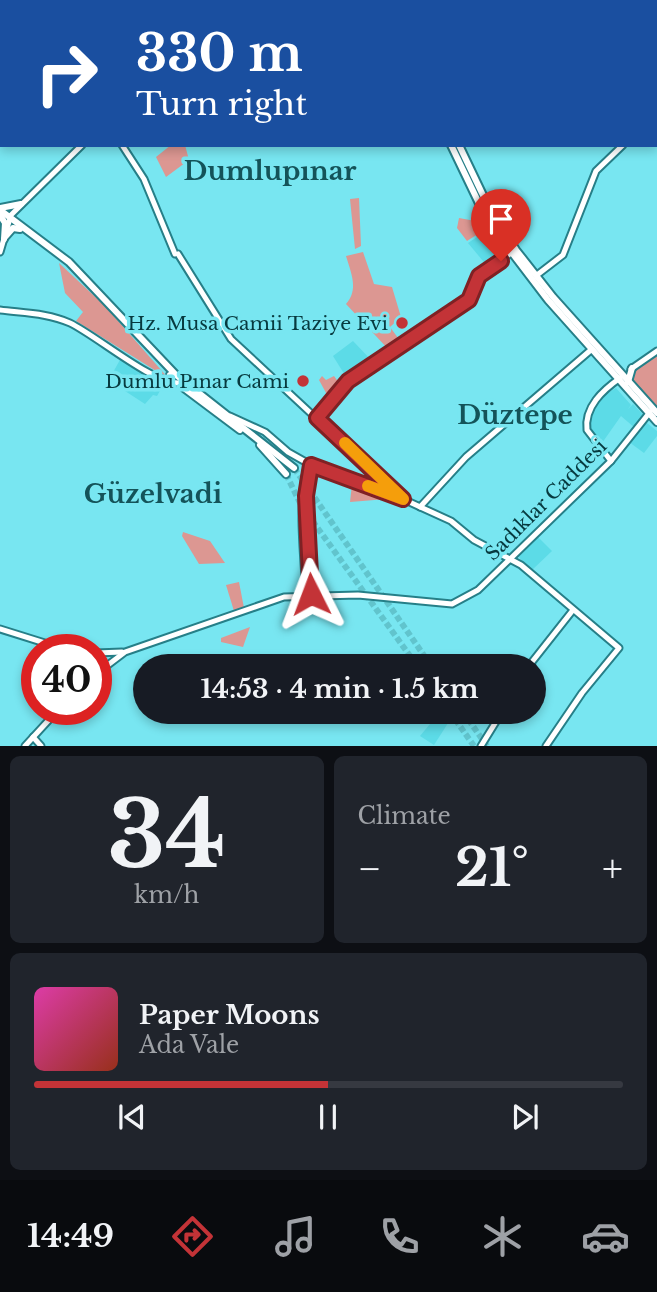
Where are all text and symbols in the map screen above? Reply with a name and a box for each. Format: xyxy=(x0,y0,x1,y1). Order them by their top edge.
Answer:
text: 330 m xyxy=(136,23,303,84)
icon: right xyxy=(21,28,112,119)
text: Turn right xyxy=(136,84,307,124)
district label: Dumlupınar xyxy=(183,155,357,187)
pin xyxy=(471,189,531,261)
icon: arrive xyxy=(482,200,520,238)
place label: Hz. Musa Camii Taziye Evi xyxy=(128,312,389,335)
marker: Hz. Musa Camii Taziye Evi xyxy=(394,315,410,331)
place label: Dumlu Pınar Cami xyxy=(105,370,290,393)
marker: Dumlu Pınar Cami xyxy=(295,373,311,389)
district label: Düztepe xyxy=(457,399,573,431)
street label: Sadıklar Caddesi xyxy=(481,434,612,565)
district label: Güzelvadi xyxy=(84,478,222,510)
position arrow xyxy=(274,557,348,631)
speed limit sign: 40 xyxy=(21,634,112,725)
text: 14:53 · 4 min · 1.5 km xyxy=(200,673,479,705)
text: 34 xyxy=(108,779,226,892)
text: Climate xyxy=(358,802,451,830)
text: 21° xyxy=(455,836,529,900)
text: − xyxy=(358,845,382,892)
text: + xyxy=(602,845,623,892)
text: km/h xyxy=(134,881,199,909)
text: Paper Moons xyxy=(139,999,320,1031)
text: Ada Vale xyxy=(139,1031,239,1059)
icon: previous xyxy=(113,1098,151,1136)
icon: pause xyxy=(309,1098,347,1136)
icon: next xyxy=(506,1098,544,1136)
icon: directions xyxy=(168,1212,217,1261)
icon: music xyxy=(271,1212,320,1261)
icon: phone xyxy=(375,1212,424,1261)
icon: climate xyxy=(478,1212,527,1261)
icon: car xyxy=(581,1212,630,1261)
text: 14:49 xyxy=(27,1216,114,1256)

